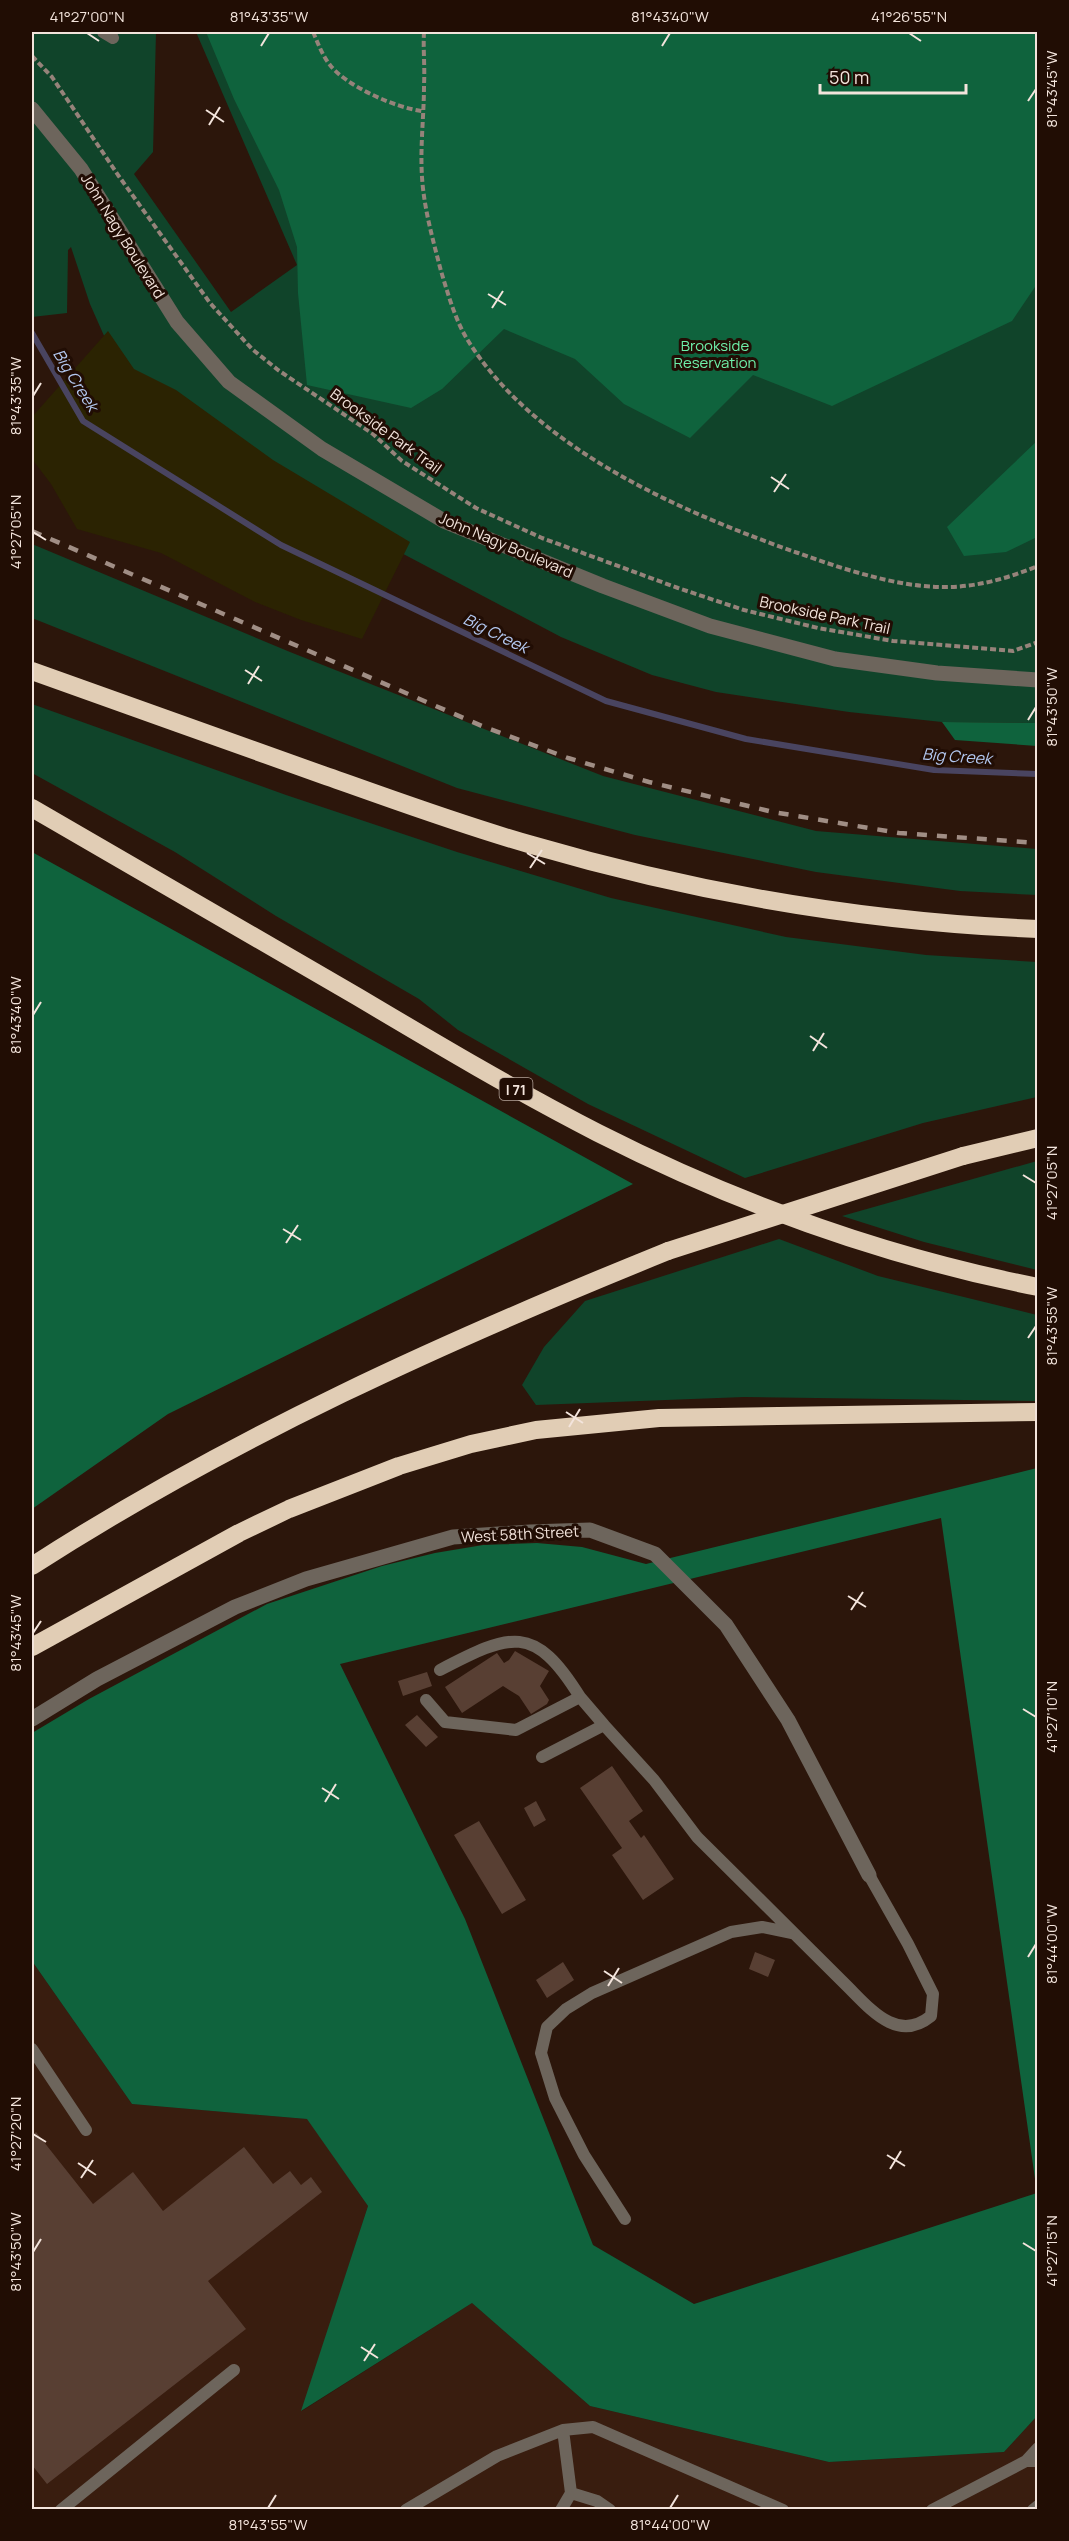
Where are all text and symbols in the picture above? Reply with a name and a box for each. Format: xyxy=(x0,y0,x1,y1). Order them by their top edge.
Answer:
text: 41°27'00"N xyxy=(49,6,125,27)
text: 81°43'35"W xyxy=(230,6,308,27)
text: 81°43'40"W xyxy=(631,6,709,27)
text: 41°26'55"N xyxy=(871,6,947,27)
text: 81°43'45"W xyxy=(1041,50,1062,128)
scale bar xyxy=(820,57,966,95)
text: 50 m xyxy=(829,65,869,89)
street label: John Nagy Boulevard xyxy=(76,170,170,302)
park label: Brookside Reservation xyxy=(673,335,757,373)
water label: Big Creek xyxy=(48,345,105,417)
text: 81°43'35"W xyxy=(5,357,26,435)
street label: Brookside Park Trail xyxy=(326,383,446,479)
text: 41°27'05"N xyxy=(5,495,26,569)
street label: John Nagy Boulevard xyxy=(436,507,576,583)
street label: Brookside Park Trail xyxy=(758,591,892,639)
water label: Big Creek xyxy=(460,608,534,659)
text: 81°43'50"W xyxy=(1041,667,1062,747)
water label: Big Creek xyxy=(921,743,995,770)
text: 81°43'40"W xyxy=(5,976,26,1054)
road number: I 71 xyxy=(500,1078,532,1100)
text: 41°27'05"N xyxy=(1041,1146,1062,1220)
text: 81°43'55"W xyxy=(1041,1287,1062,1365)
street label: West 58th Street xyxy=(460,1520,580,1548)
text: 81°43'45"W xyxy=(5,1594,26,1672)
text: 41°27'10"N xyxy=(1041,1681,1062,1753)
text: 81°44'00"W xyxy=(1041,1904,1062,1984)
text: 41°27'20"N xyxy=(5,2097,26,2171)
text: 81°43'50"W xyxy=(5,2212,26,2292)
text: 41°27'15"N xyxy=(1041,2215,1062,2287)
text: 81°43'55"W xyxy=(229,2514,307,2535)
text: 81°44'00"W xyxy=(630,2514,710,2535)

